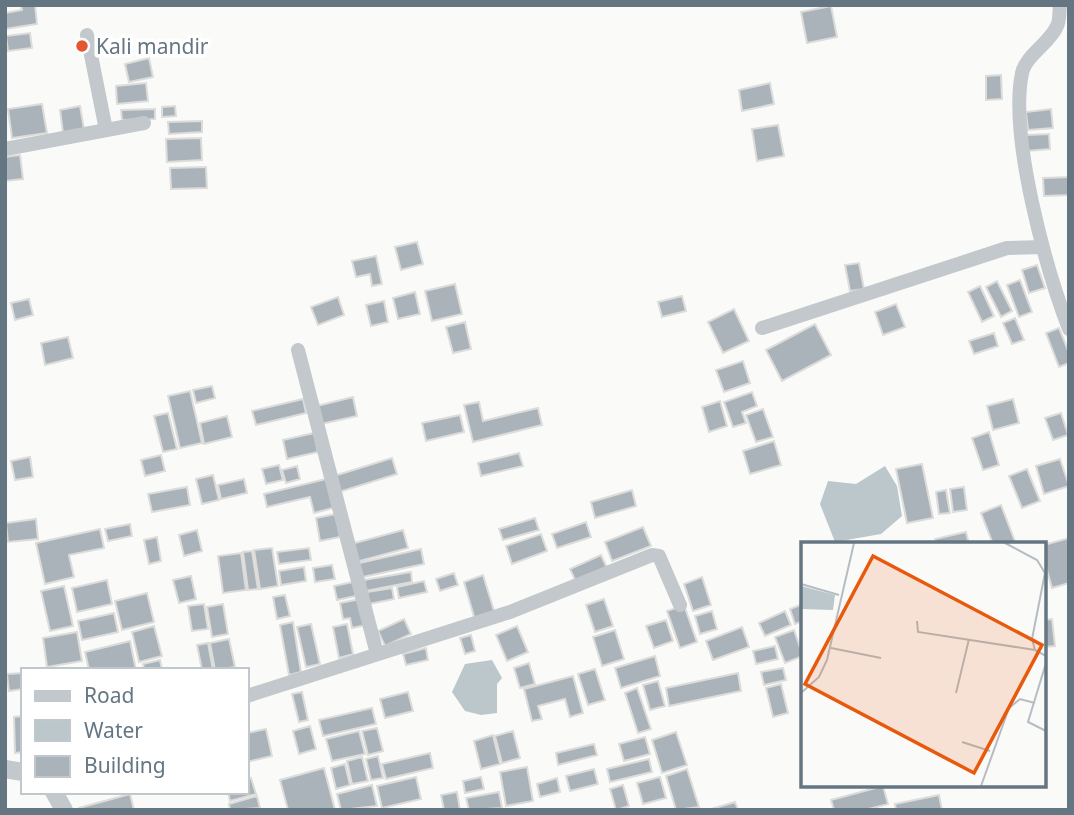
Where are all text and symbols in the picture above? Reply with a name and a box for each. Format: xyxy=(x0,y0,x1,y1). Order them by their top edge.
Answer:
place label: Kali mandir xyxy=(96,32,209,60)
marker: Kali mandir xyxy=(74,38,90,54)
inset map xyxy=(801,542,1046,787)
legend xyxy=(21,668,248,794)
text: Road xyxy=(84,681,134,709)
text: Water xyxy=(84,716,143,744)
text: Building xyxy=(84,751,166,779)

